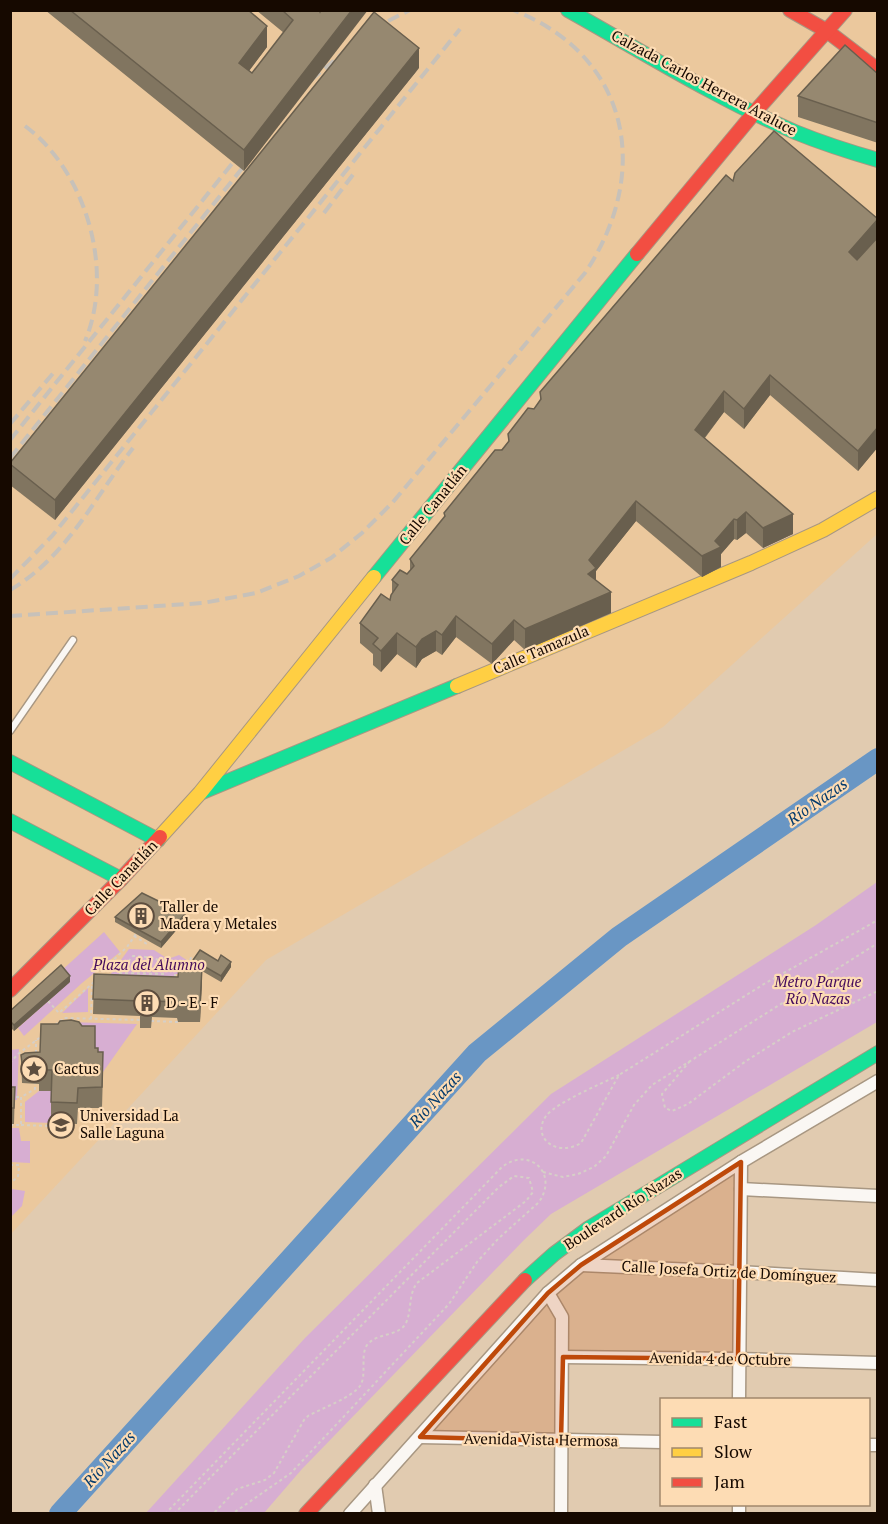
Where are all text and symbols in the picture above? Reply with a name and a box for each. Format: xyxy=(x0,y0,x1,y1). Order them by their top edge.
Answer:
street label: Calzada Carlos Herrera Araluce xyxy=(608,25,801,140)
street label: Calle Canatlán xyxy=(394,460,471,549)
street label: Calle Tamazula xyxy=(490,620,592,678)
water label: Río Nazas xyxy=(782,772,852,830)
street label: Calle Canatlán xyxy=(79,835,161,919)
place label: Taller de Madera y Metales xyxy=(160,896,277,933)
building icon: Taller de Madera y Metales xyxy=(126,901,156,931)
park label: Plaza del Alumno xyxy=(92,954,205,974)
park label: Metro Parque Río Nazas xyxy=(774,971,862,1008)
building icon: D - E - F xyxy=(132,988,162,1018)
place label: D - E - F xyxy=(166,992,218,1012)
place icon: Cactus xyxy=(19,1054,49,1084)
place label: Cactus xyxy=(54,1058,99,1078)
water label: Río Nazas xyxy=(403,1066,466,1133)
place label: Universidad La Salle Laguna xyxy=(80,1105,179,1142)
school or university icon: Universidad La Salle Laguna xyxy=(46,1110,76,1140)
street label: Boulevard Río Nazas xyxy=(560,1163,685,1254)
street label: Calle Josefa Ortiz de Domínguez xyxy=(621,1255,837,1287)
street label: Avenida 4 de Octubre xyxy=(649,1347,791,1369)
legend xyxy=(660,1398,870,1506)
text: Fast xyxy=(714,1409,748,1433)
water label: Río Nazas xyxy=(77,1426,140,1493)
street label: Avenida Vista Hermosa xyxy=(464,1428,619,1450)
text: Slow xyxy=(714,1439,753,1463)
text: Jam xyxy=(714,1469,745,1493)

